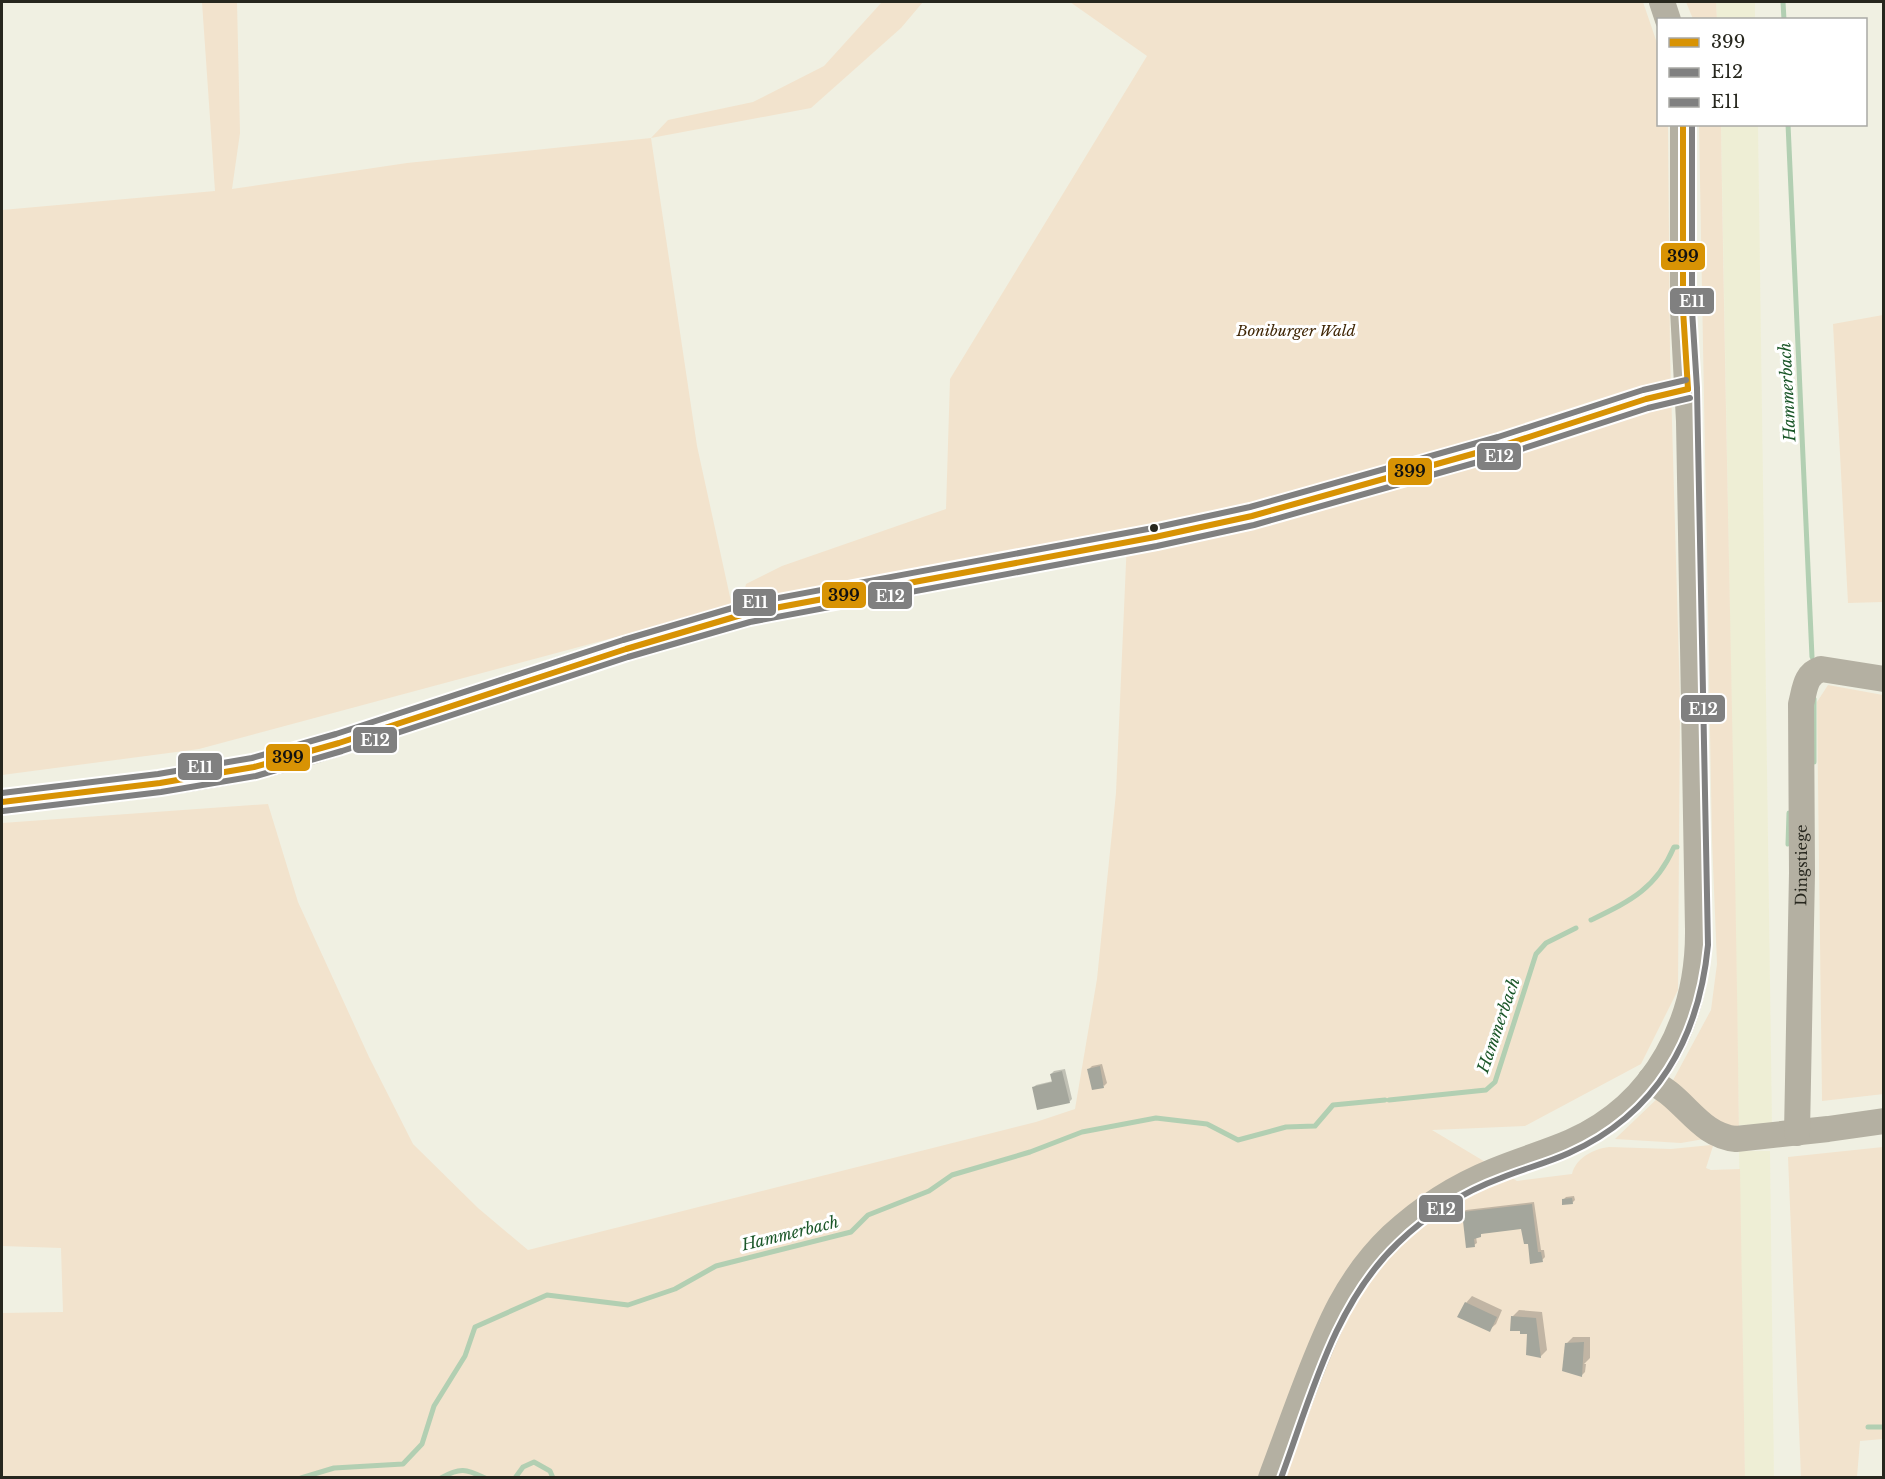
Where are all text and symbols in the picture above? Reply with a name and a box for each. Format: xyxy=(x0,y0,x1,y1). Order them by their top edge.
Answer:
legend xyxy=(1657,18,1867,126)
text: 399 xyxy=(1711,31,1745,53)
text: E12 xyxy=(1711,61,1743,83)
text: E11 xyxy=(1711,91,1740,113)
line badge: 399 xyxy=(1660,242,1706,271)
text: 399 xyxy=(1667,246,1699,266)
line badge: E11 xyxy=(1669,287,1715,315)
text: E11 xyxy=(1679,291,1705,311)
park label: Boniburger Wald xyxy=(1235,321,1356,340)
water label: Hammerbach xyxy=(1774,342,1800,443)
line badge: E12 xyxy=(1476,442,1522,471)
text: E12 xyxy=(1484,446,1514,466)
line badge: 399 xyxy=(1387,457,1433,486)
text: 399 xyxy=(1394,461,1426,481)
unlabelled marker xyxy=(1148,522,1160,534)
line badge: 399 xyxy=(821,581,867,609)
line badge: E12 xyxy=(867,581,913,610)
text: 399 xyxy=(828,585,860,605)
text: E12 xyxy=(875,586,905,606)
line badge: E11 xyxy=(732,588,777,617)
text: E11 xyxy=(742,592,768,612)
line badge: E12 xyxy=(1680,694,1726,723)
text: E12 xyxy=(1688,699,1718,719)
line badge: E12 xyxy=(352,726,398,754)
text: E12 xyxy=(360,730,390,750)
line badge: 399 xyxy=(265,743,311,772)
text: 399 xyxy=(272,747,304,767)
line badge: E11 xyxy=(177,752,223,781)
text: E11 xyxy=(187,757,213,777)
street label: Dingstiege xyxy=(1791,824,1811,906)
water label: Hammerbach xyxy=(1472,975,1524,1076)
line badge: E12 xyxy=(1418,1194,1464,1223)
text: E12 xyxy=(1426,1199,1456,1219)
water label: Hammerbach xyxy=(738,1211,841,1255)

